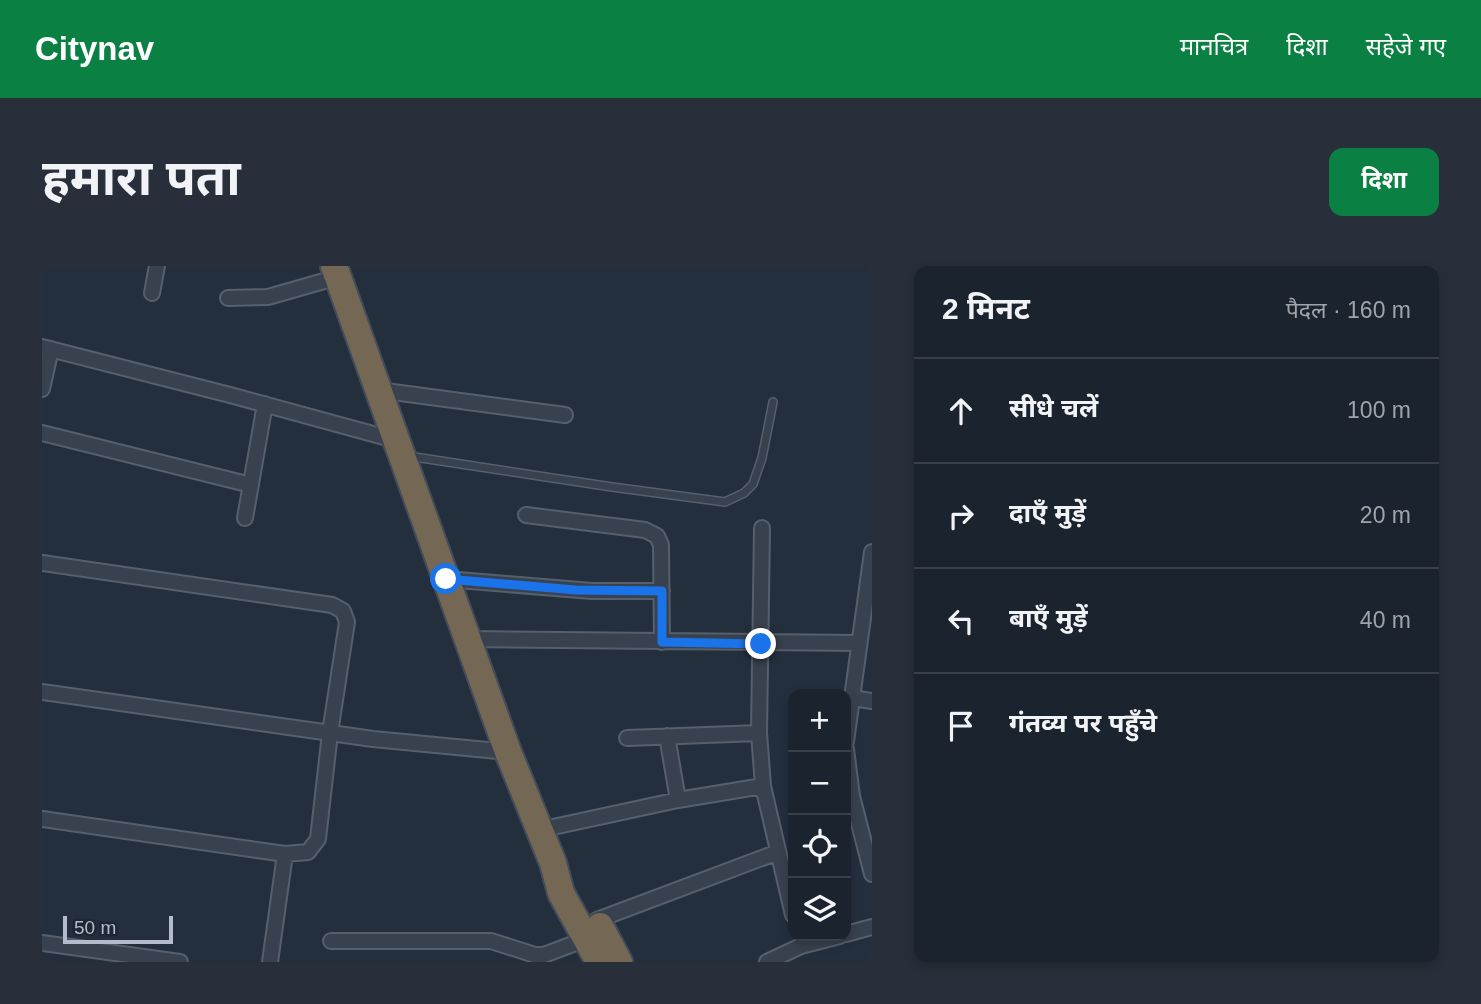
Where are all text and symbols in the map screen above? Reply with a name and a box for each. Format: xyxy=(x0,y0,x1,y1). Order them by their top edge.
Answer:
text: Citynav xyxy=(35,30,154,67)
text: मानचित्र xyxy=(1180,33,1248,60)
text: दिशा xyxy=(1286,33,1328,60)
text: सहेजे गए xyxy=(1366,33,1446,60)
button: दिशा xyxy=(1329,148,1439,216)
text: हमारा पता xyxy=(42,151,241,205)
text: 2 मिनट xyxy=(942,292,1030,325)
text: पैदल · 160 m xyxy=(1286,297,1411,323)
icon: ahead xyxy=(942,392,980,430)
text: सीधे चलें xyxy=(1009,393,1098,423)
text: 100 m xyxy=(1347,397,1411,423)
icon: right xyxy=(942,497,980,535)
text: दाएँ मुड़ें xyxy=(1009,498,1086,528)
text: 20 m xyxy=(1360,502,1411,528)
route start xyxy=(430,563,461,594)
icon: left xyxy=(942,602,980,640)
text: बाएँ मुड़ें xyxy=(1009,603,1088,633)
text: 40 m xyxy=(1360,607,1411,633)
route end xyxy=(745,628,776,659)
map controls xyxy=(788,689,851,941)
button: + xyxy=(788,689,851,752)
icon: arrive xyxy=(942,707,980,745)
text: गंतव्य पर पहुँचे xyxy=(1009,708,1157,738)
button: − xyxy=(788,752,851,815)
button: locate xyxy=(788,815,851,878)
button: layers xyxy=(788,878,851,941)
scale bar xyxy=(63,913,173,945)
text: 50 m xyxy=(74,917,116,938)

